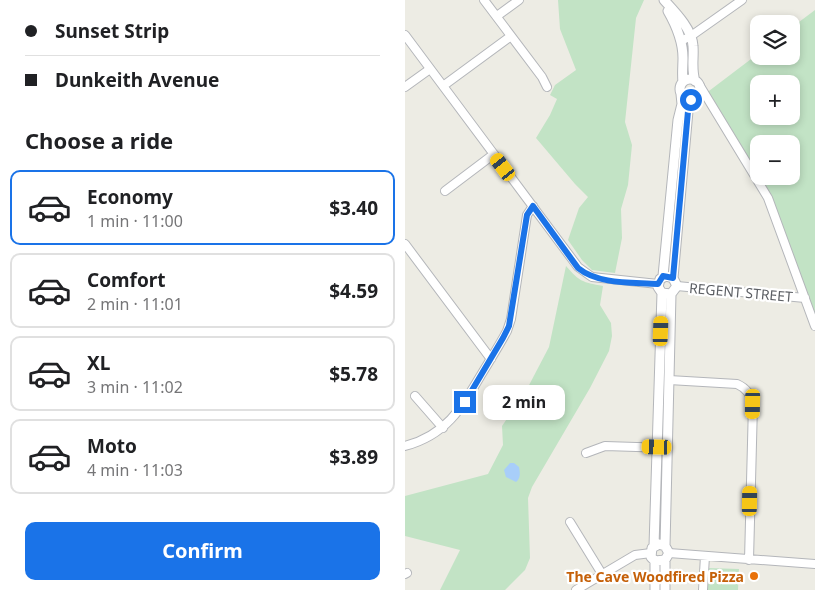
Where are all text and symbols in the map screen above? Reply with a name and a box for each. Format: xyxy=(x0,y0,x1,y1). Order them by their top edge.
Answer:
map controls xyxy=(750,15,800,185)
button: layers xyxy=(750,15,800,65)
text: Sunset Strip xyxy=(55,18,169,44)
text: Dunkeith Avenue xyxy=(55,67,219,93)
button: + xyxy=(750,75,800,125)
route start xyxy=(680,89,702,111)
text: Choose a ride xyxy=(25,125,173,155)
button: − xyxy=(750,135,800,185)
car xyxy=(487,151,518,183)
text: Economy xyxy=(87,184,173,210)
icon: car xyxy=(27,185,72,230)
text: $3.40 xyxy=(329,195,378,221)
text: 1 min · 11:00 xyxy=(87,210,183,232)
text: Comfort xyxy=(87,267,166,293)
icon: car xyxy=(27,268,72,313)
text: $4.59 xyxy=(329,278,378,304)
street label: REGENT STREET xyxy=(688,278,794,306)
text: 2 min · 11:01 xyxy=(87,293,183,315)
car xyxy=(652,316,669,346)
text: XL xyxy=(87,350,110,376)
icon: car xyxy=(27,351,72,396)
text: $5.78 xyxy=(329,361,378,387)
text: 3 min · 11:02 xyxy=(87,376,183,398)
callout: 2 min xyxy=(483,384,565,420)
car xyxy=(745,389,760,419)
route end xyxy=(454,391,476,413)
text: 2 min xyxy=(502,391,546,413)
text: Moto xyxy=(87,433,137,459)
icon: car xyxy=(27,434,72,479)
car xyxy=(641,439,672,455)
text: $3.89 xyxy=(329,444,378,470)
text: 4 min · 11:03 xyxy=(87,459,183,481)
car xyxy=(742,486,757,516)
button: Confirm xyxy=(25,522,380,580)
place label: The Cave Woodfired Pizza xyxy=(566,567,744,586)
marker: The Cave Woodfired Pizza xyxy=(748,570,760,582)

